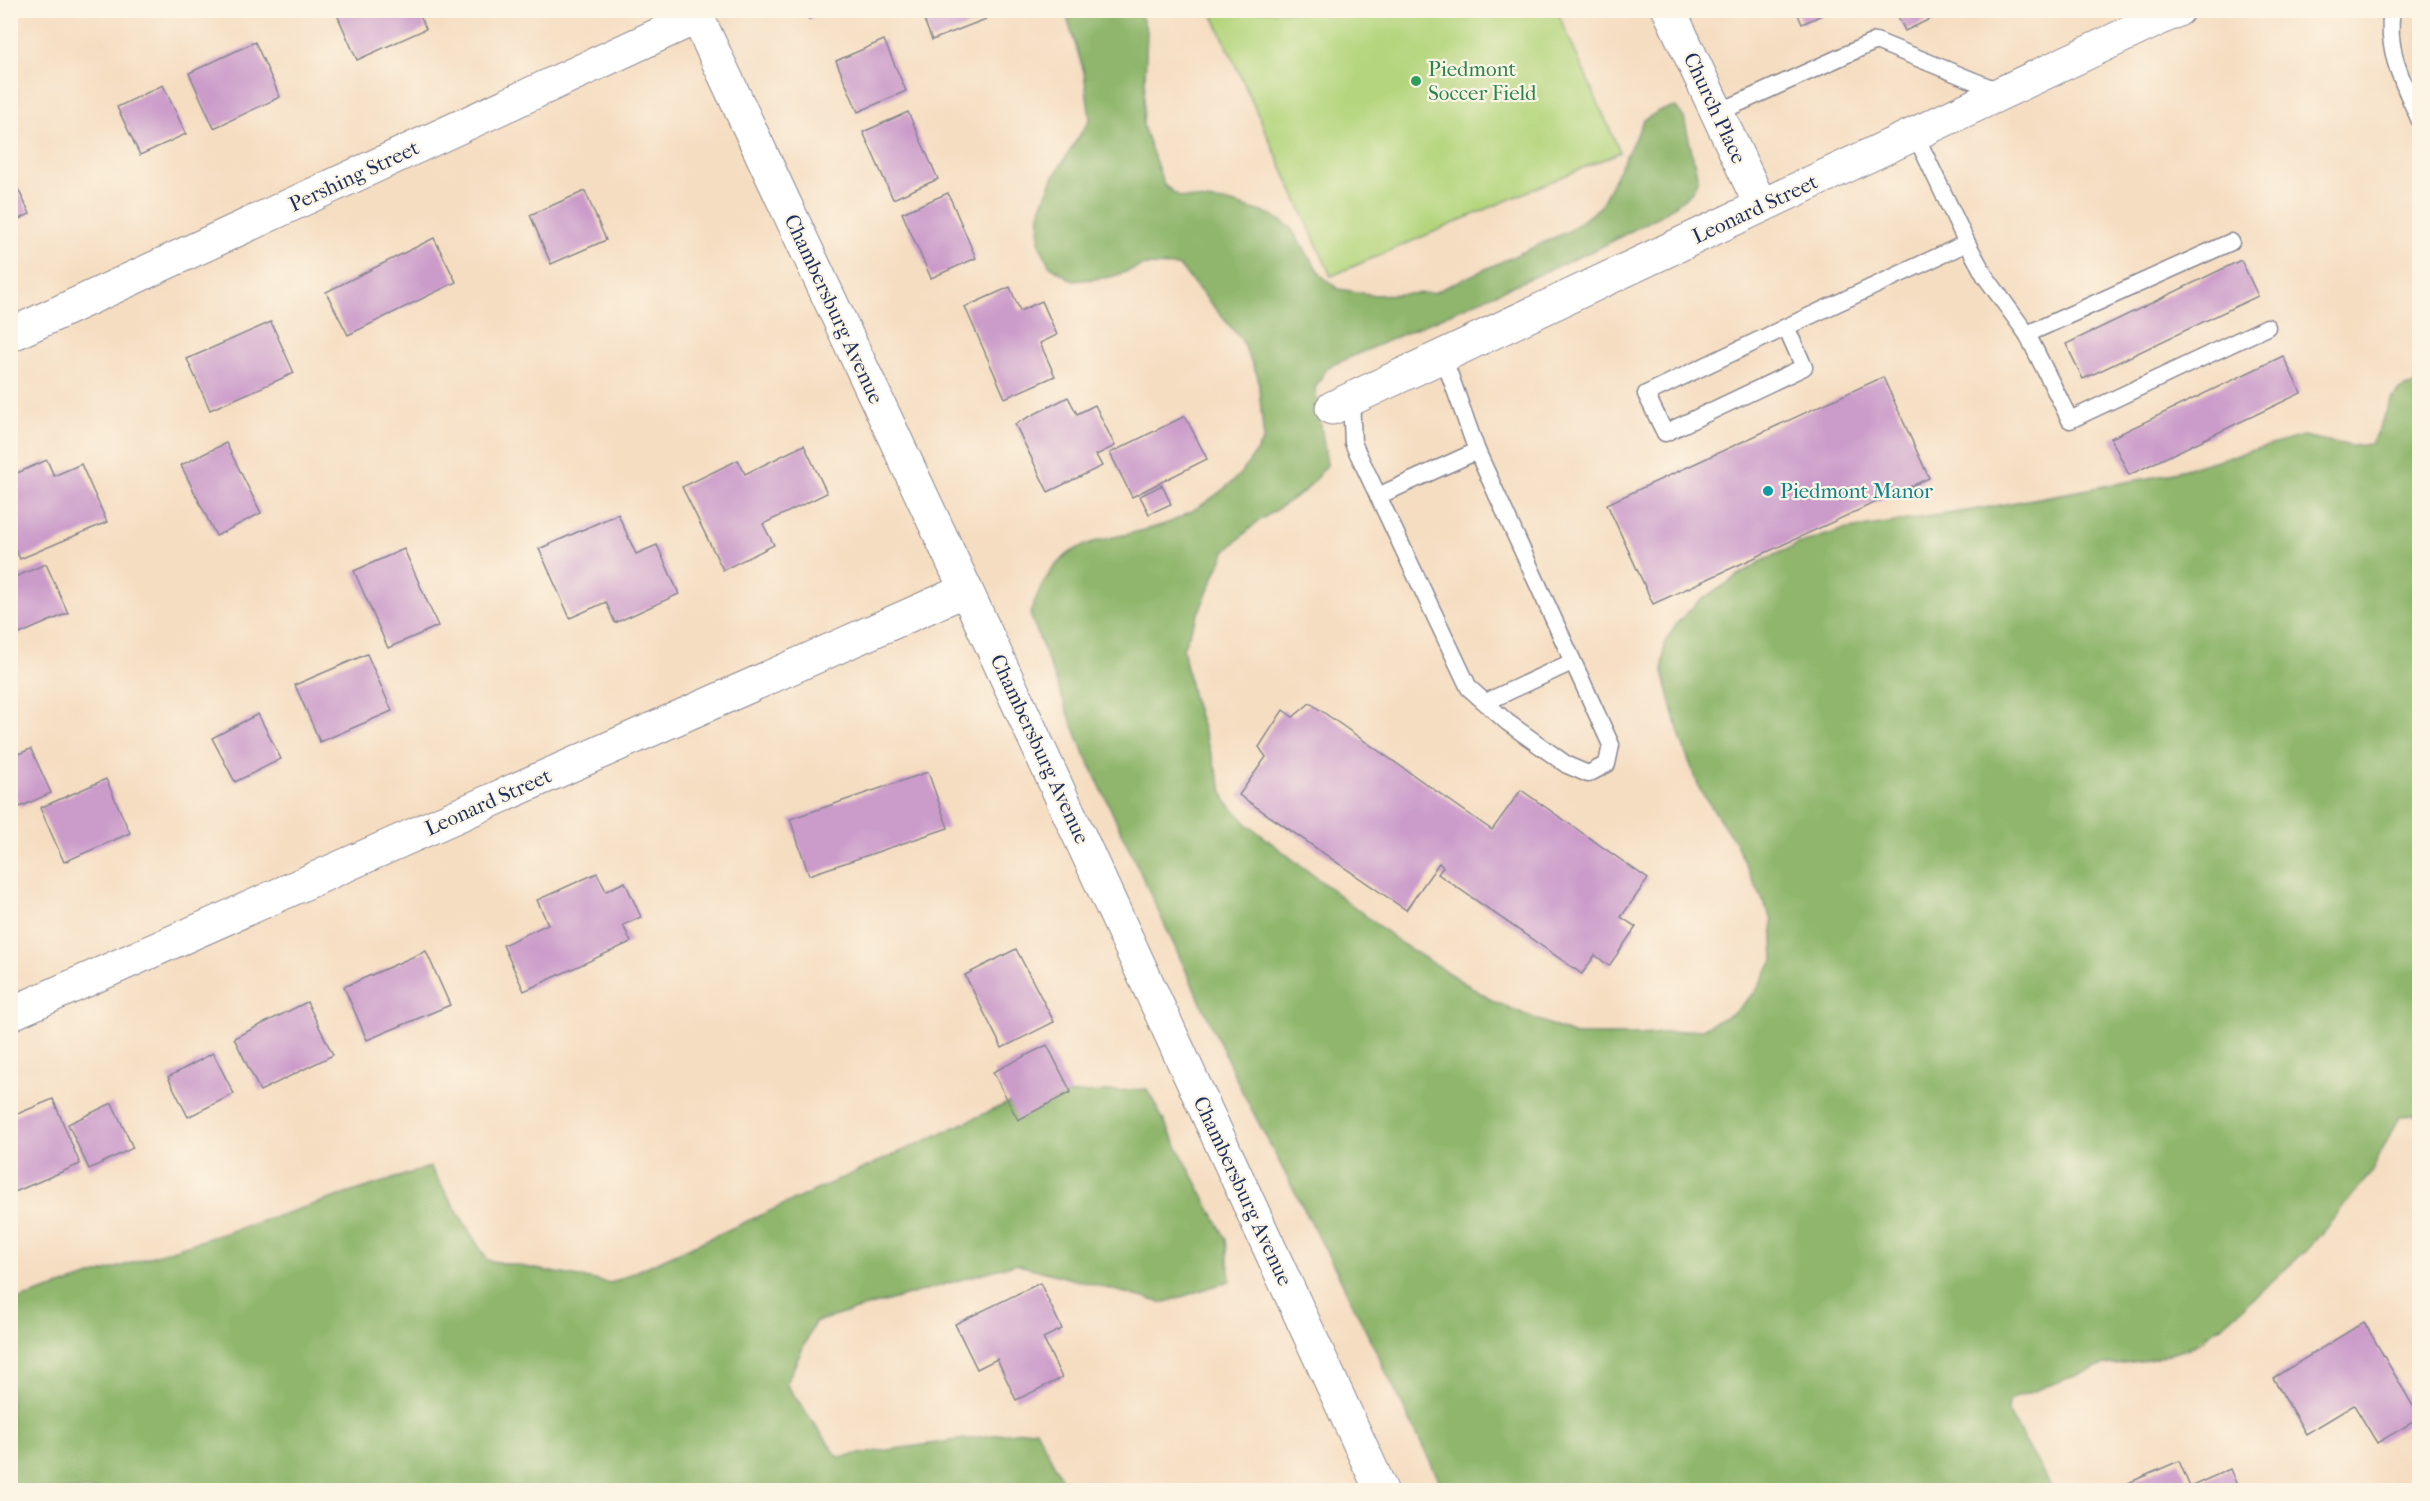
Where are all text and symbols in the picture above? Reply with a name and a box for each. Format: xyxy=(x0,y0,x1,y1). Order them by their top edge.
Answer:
street label: Church Place xyxy=(1679,49,1751,167)
place label: Piedmont Soccer Field xyxy=(1428,57,1537,105)
marker: Piedmont Soccer Field xyxy=(1409,74,1423,88)
street label: Pershing Street xyxy=(285,135,423,217)
street label: Leonard Street xyxy=(1688,169,1822,249)
street label: Chambersburg Avenue xyxy=(780,211,888,407)
place label: Piedmont Manor xyxy=(1780,479,1933,503)
marker: Piedmont Manor xyxy=(1761,484,1775,498)
street label: Chambersburg Avenue xyxy=(986,651,1094,847)
street label: Leonard Street xyxy=(421,763,555,841)
street label: Chambersburg Avenue xyxy=(1189,1093,1297,1289)

